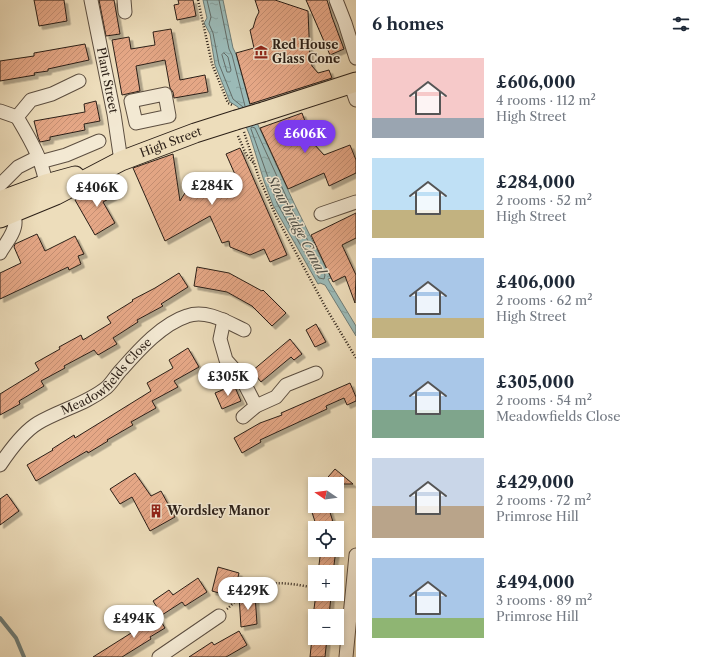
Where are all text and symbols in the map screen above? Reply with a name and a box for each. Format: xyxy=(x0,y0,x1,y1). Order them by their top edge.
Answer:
icon: filters xyxy=(670,13,692,35)
text: 6 homes xyxy=(372,14,444,34)
place label: Red House Glass Cone xyxy=(272,37,340,66)
museum icon: Red House Glass Cone xyxy=(253,44,269,60)
street label: Plant Street xyxy=(94,46,122,115)
text: £606,000 xyxy=(496,72,576,92)
icon: home xyxy=(404,74,452,122)
text: 4 rooms · 112 m² xyxy=(496,92,596,108)
text: High Street xyxy=(496,108,566,124)
pin: £606K xyxy=(277,120,333,154)
street label: High Street xyxy=(137,123,204,160)
text: £606K xyxy=(284,125,326,141)
pin: £284K xyxy=(184,172,240,206)
water label: Stourbridge Canal xyxy=(264,172,331,279)
text: £284,000 xyxy=(496,172,575,192)
pin: £406K xyxy=(69,174,125,208)
icon: home xyxy=(404,174,452,222)
text: £284K xyxy=(191,177,233,193)
text: £406K xyxy=(76,179,118,195)
text: 2 rooms · 52 m² xyxy=(496,192,592,208)
text: High Street xyxy=(496,208,566,224)
text: £406,000 xyxy=(496,272,575,292)
icon: home xyxy=(404,274,452,322)
text: 2 rooms · 62 m² xyxy=(496,292,593,308)
text: High Street xyxy=(496,308,566,324)
street label: Meadowfields Close xyxy=(59,334,155,418)
pin: £305K xyxy=(200,363,256,397)
text: £305K xyxy=(207,368,249,384)
text: £305,000 xyxy=(496,372,574,392)
icon: home xyxy=(404,374,452,422)
text: 2 rooms · 54 m² xyxy=(496,392,592,408)
text: Meadowfields Close xyxy=(496,408,620,424)
text: £429,000 xyxy=(496,472,574,492)
icon: home xyxy=(404,474,452,522)
north arrow xyxy=(308,477,344,513)
map controls xyxy=(308,477,344,645)
text: 2 rooms · 72 m² xyxy=(496,492,591,508)
building icon: Wordsley Manor xyxy=(148,503,164,519)
place label: Wordsley Manor xyxy=(166,503,270,518)
text: Primrose Hill xyxy=(496,508,579,524)
button: locate xyxy=(308,521,344,557)
button: + xyxy=(308,565,344,601)
text: £494,000 xyxy=(496,572,575,592)
icon: home xyxy=(404,574,452,622)
pin: £429K xyxy=(220,577,276,611)
text: £429K xyxy=(227,582,269,598)
text: 3 rooms · 89 m² xyxy=(496,592,592,608)
pin: £494K xyxy=(106,605,162,639)
text: Primrose Hill xyxy=(496,608,579,624)
button: − xyxy=(308,609,344,645)
text: £494K xyxy=(113,610,155,626)

